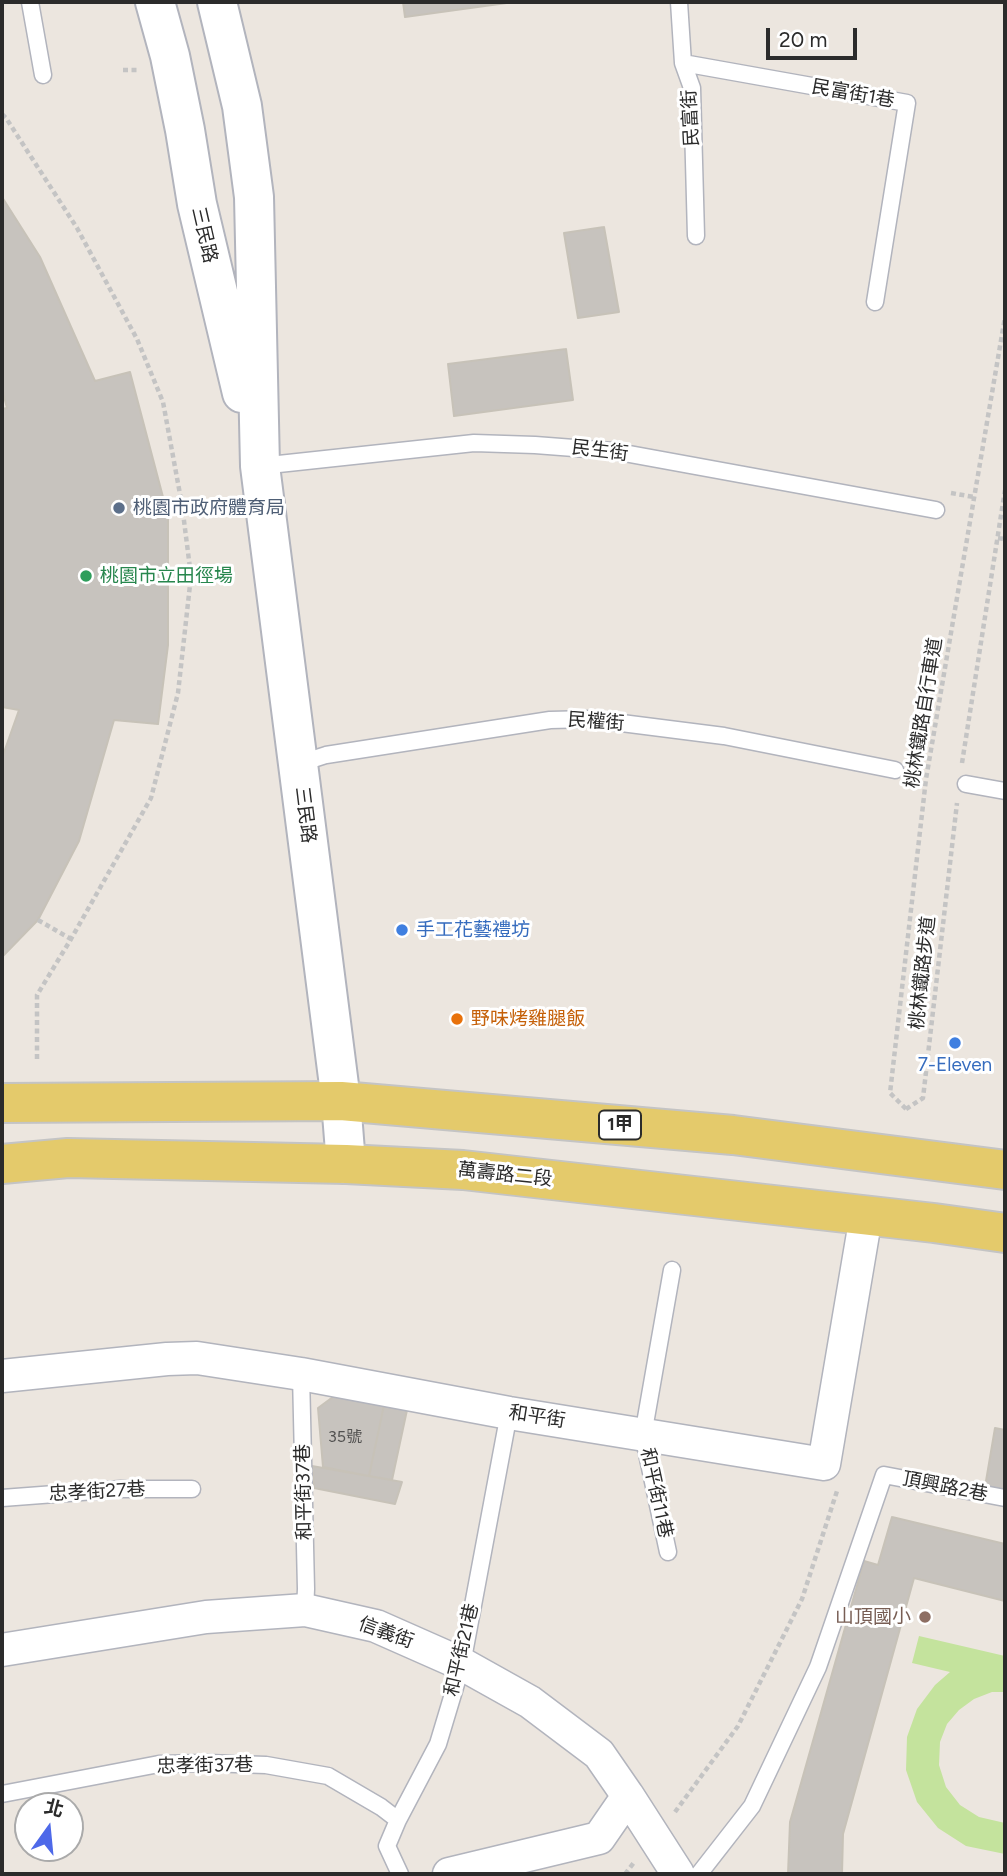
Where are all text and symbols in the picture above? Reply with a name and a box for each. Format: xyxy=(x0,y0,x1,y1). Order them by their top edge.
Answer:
scale bar xyxy=(769,14,860,58)
text: 20 m xyxy=(779,27,827,52)
street label: 民富街1巷 xyxy=(810,75,896,113)
street label: 民富街 xyxy=(678,89,704,147)
street label: 三民路 xyxy=(186,205,222,265)
street label: 民生街 xyxy=(570,436,630,466)
place label: 桃園市政府體育局 xyxy=(133,497,285,519)
marker: 桃園市政府體育局 xyxy=(111,500,127,516)
place label: 桃園市立田徑場 xyxy=(100,565,233,587)
marker: 桃園市立田徑場 xyxy=(78,568,94,584)
street label: 桃林鐵路自行車道 xyxy=(901,636,947,790)
street label: 民權街 xyxy=(567,709,625,735)
street label: 三民路 xyxy=(290,785,320,845)
street label: 桃林鐵路步道 xyxy=(906,915,940,1031)
place label: 手工花藝禮坊 xyxy=(416,919,530,941)
marker: 手工花藝禮坊 xyxy=(394,922,410,938)
place label: 野味烤雞腿飯 xyxy=(471,1008,585,1030)
marker: 野味烤雞腿飯 xyxy=(449,1011,465,1027)
marker: 7-Eleven xyxy=(947,1035,963,1051)
place label: 7-Eleven xyxy=(918,1054,992,1076)
road number: 1甲 xyxy=(599,1110,641,1140)
street label: 萬壽路二段 xyxy=(457,1159,553,1191)
street label: 和平街 xyxy=(507,1401,567,1433)
house number: 35號 xyxy=(328,1427,362,1447)
street label: 和平街37巷 xyxy=(292,1444,316,1540)
street label: 和平街11巷 xyxy=(635,1446,677,1540)
street label: 頂興路2巷 xyxy=(900,1468,990,1506)
street label: 忠孝街27巷 xyxy=(48,1478,146,1506)
street label: 和平街21巷 xyxy=(440,1601,484,1699)
place label: 山頂國小 xyxy=(835,1606,911,1628)
marker: 山頂國小 xyxy=(917,1609,933,1625)
street label: 信義街 xyxy=(355,1613,417,1653)
street label: 忠孝街37巷 xyxy=(157,1754,253,1778)
north arrow xyxy=(14,1792,84,1862)
text: 北 xyxy=(42,1795,66,1822)

